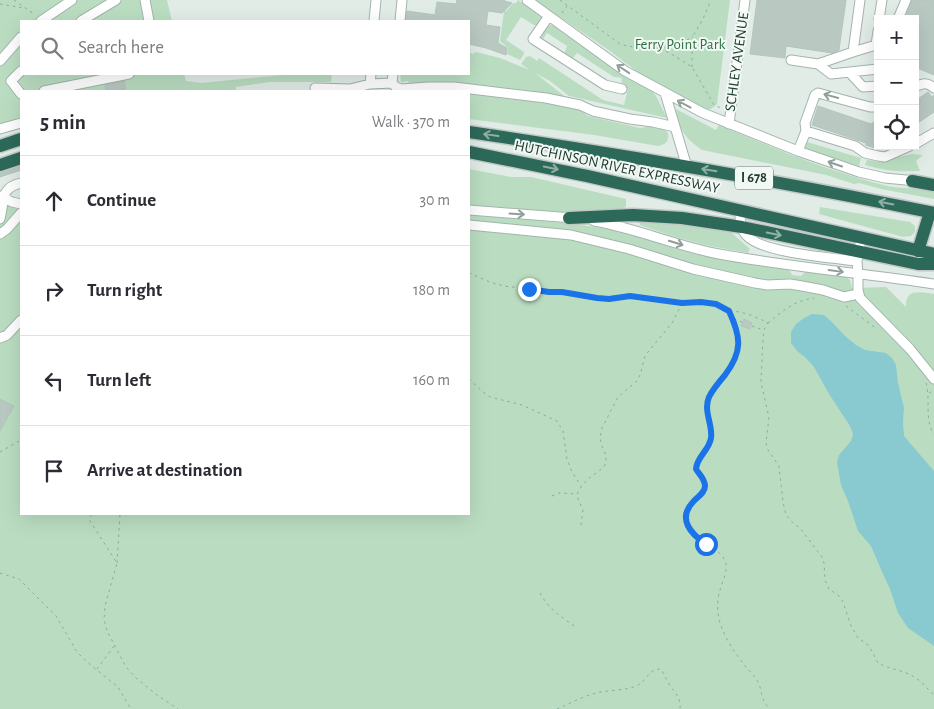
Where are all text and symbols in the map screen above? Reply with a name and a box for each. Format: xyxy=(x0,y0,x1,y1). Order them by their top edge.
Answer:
street label: SCHLEY AVENUE xyxy=(723,11,751,113)
map controls xyxy=(874,15,919,150)
button: + xyxy=(874,15,919,60)
search box xyxy=(20,20,470,75)
icon: search xyxy=(38,34,66,62)
park label: Ferry Point Park xyxy=(635,37,725,52)
text: Search here xyxy=(78,38,164,57)
button: − xyxy=(874,60,919,105)
one-way arrow xyxy=(616,64,630,74)
one-way arrow xyxy=(823,90,839,100)
one-way arrow xyxy=(677,99,692,108)
button: locate xyxy=(874,105,919,150)
text: 5 min xyxy=(40,112,86,133)
text: Walk · 370 m xyxy=(372,114,450,130)
one-way arrow xyxy=(483,130,499,140)
street label: HUTCHINSON RIVER EXPRESSWAY xyxy=(513,138,721,196)
one-way arrow xyxy=(828,159,843,168)
one-way arrow xyxy=(543,164,559,173)
one-way arrow xyxy=(702,165,718,175)
road number: I 678 xyxy=(735,167,773,190)
icon: ahead xyxy=(40,187,68,215)
text: Continue xyxy=(87,191,156,210)
text: 30 m xyxy=(420,192,450,208)
one-way arrow xyxy=(879,198,895,207)
one-way arrow xyxy=(509,209,525,219)
one-way arrow xyxy=(766,230,782,239)
one-way arrow xyxy=(668,239,684,249)
one-way arrow xyxy=(828,266,844,276)
icon: right xyxy=(40,277,68,305)
route end xyxy=(518,278,541,301)
text: Turn right xyxy=(87,281,162,300)
text: 180 m xyxy=(413,282,450,298)
icon: left xyxy=(40,367,68,395)
text: Turn left xyxy=(87,371,151,390)
text: 160 m xyxy=(413,372,450,388)
icon: arrive xyxy=(40,457,68,485)
text: Arrive at destination xyxy=(87,461,243,480)
route start xyxy=(695,533,718,556)

